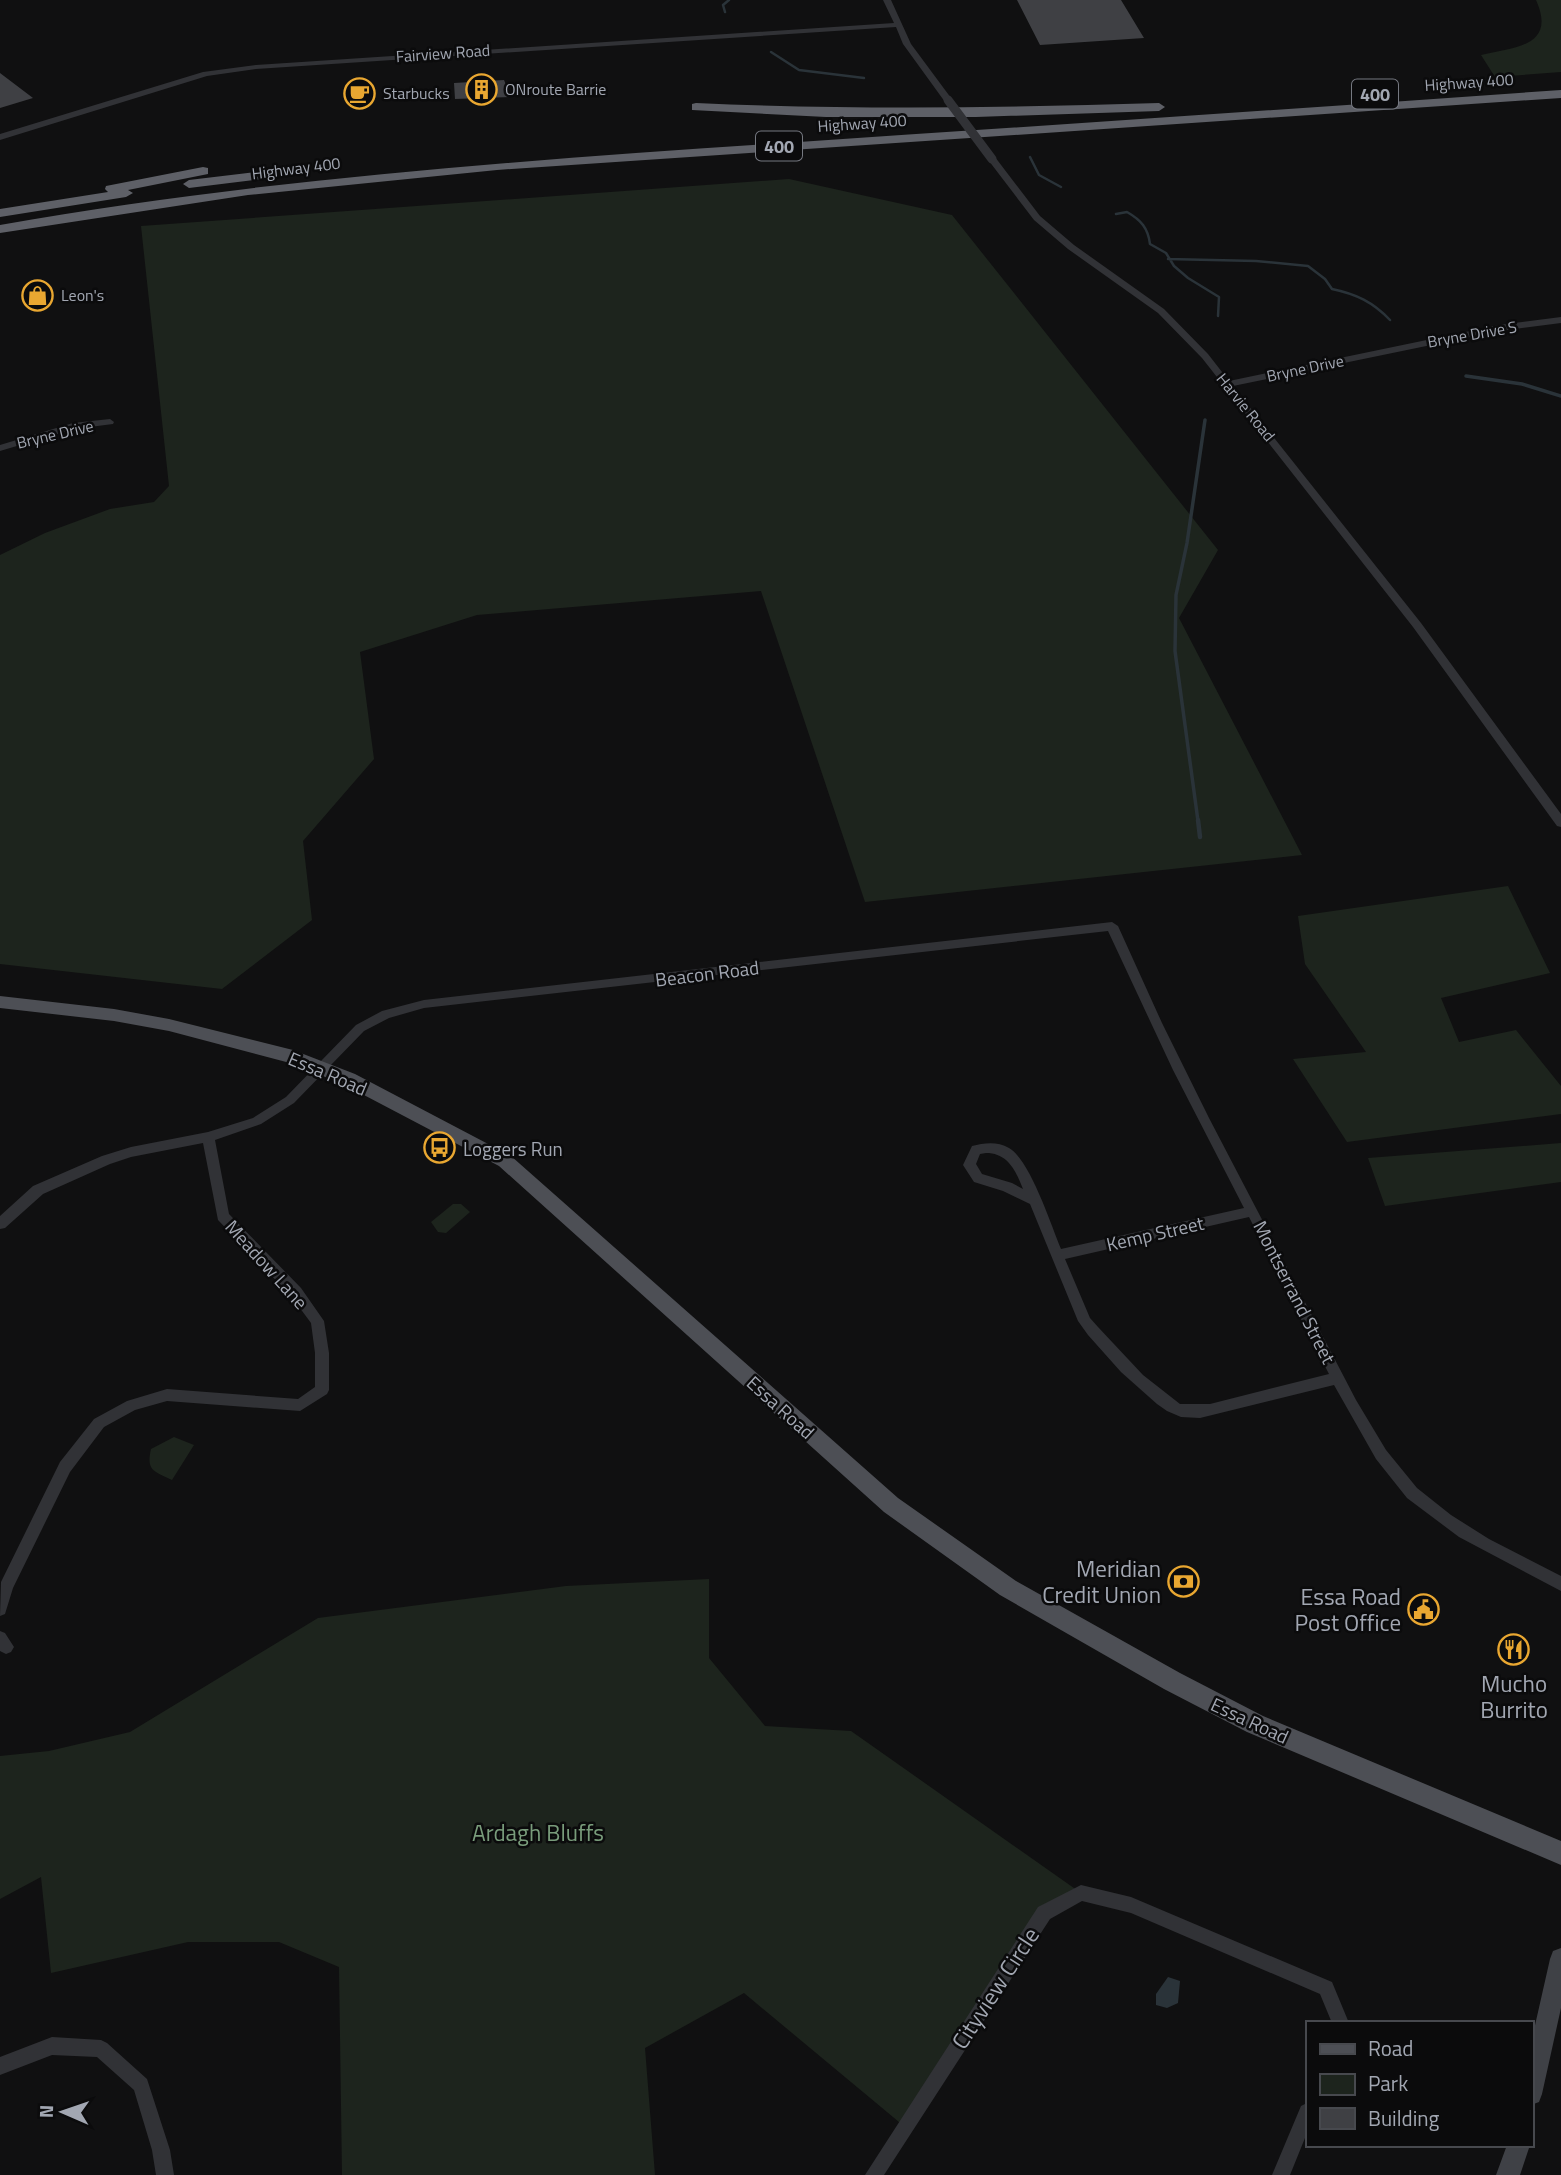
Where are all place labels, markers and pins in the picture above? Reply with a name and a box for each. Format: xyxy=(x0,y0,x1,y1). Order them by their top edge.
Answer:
building icon: ONroute Barrie xyxy=(465,72,499,106)
cafe icon: Starbucks xyxy=(343,76,377,110)
place label: ONroute Barrie xyxy=(505,77,606,101)
place label: Starbucks xyxy=(383,81,450,105)
shop icon: Leon's xyxy=(21,278,55,312)
place label: Leon's xyxy=(61,283,104,307)
bus stop icon: Loggers Run xyxy=(423,1131,457,1165)
place label: Loggers Run xyxy=(463,1134,563,1163)
place label: Meridian Credit Union xyxy=(1042,1551,1161,1612)
bank icon: Meridian Credit Union xyxy=(1167,1564,1201,1598)
place label: Essa Road Post Office xyxy=(1295,1579,1401,1640)
public building icon: Essa Road Post Office xyxy=(1407,1592,1441,1626)
restaurant icon: Mucho Burrito xyxy=(1497,1632,1531,1666)
place label: Mucho Burrito xyxy=(1480,1666,1548,1727)

